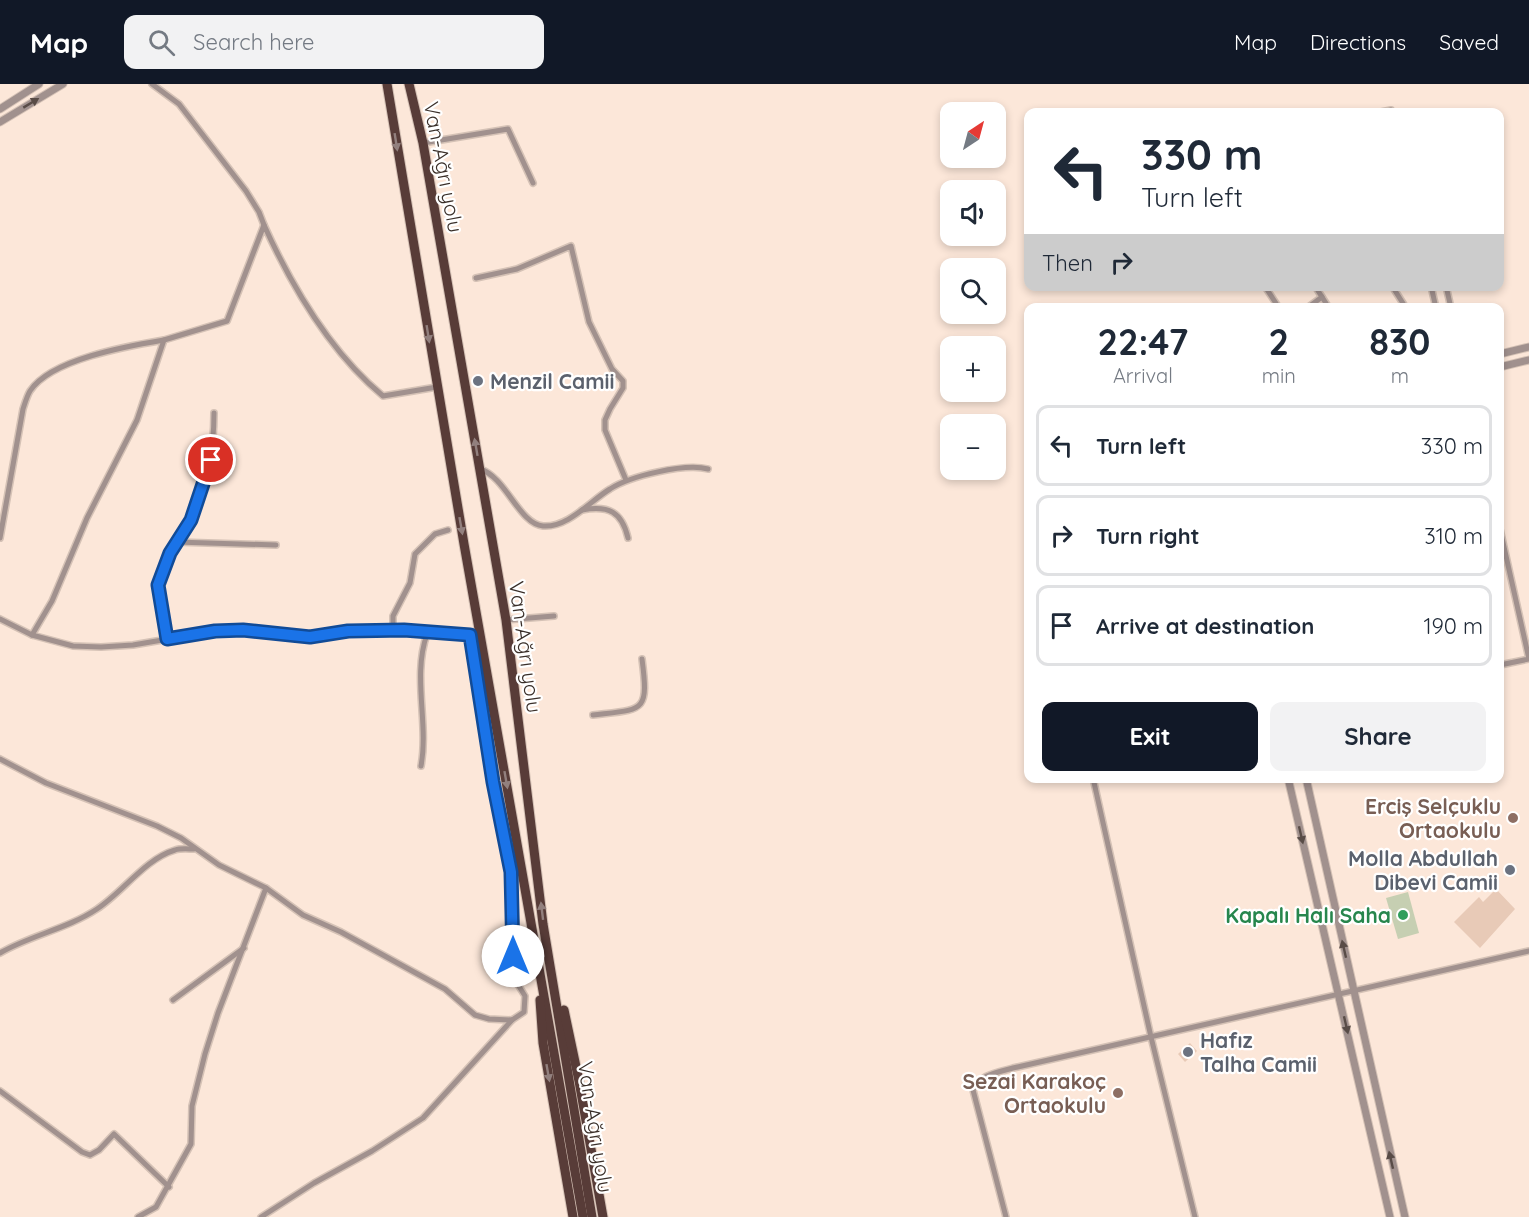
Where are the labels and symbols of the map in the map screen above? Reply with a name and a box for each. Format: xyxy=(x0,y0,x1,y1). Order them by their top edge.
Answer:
one-way arrow xyxy=(23,98,39,109)
street label: Van-Ağrı yolu xyxy=(419,99,469,235)
north arrow xyxy=(940,102,1006,168)
one-way arrow xyxy=(392,132,401,151)
one-way arrow xyxy=(424,325,433,344)
place label: Menzil Camii xyxy=(490,368,614,394)
marker: Menzil Camii xyxy=(471,374,485,388)
pin xyxy=(185,434,236,485)
one-way arrow xyxy=(471,438,480,457)
one-way arrow xyxy=(457,517,466,536)
street label: Van-Ağrı yolu xyxy=(504,579,548,715)
one-way arrow xyxy=(502,771,511,790)
place label: Erciş Selçuklu Ortaokulu xyxy=(1365,793,1501,843)
marker: Erciş Selçuklu Ortaokulu xyxy=(1506,811,1520,825)
one-way arrow xyxy=(1297,826,1307,845)
place label: Molla Abdullah Dibevi Camii xyxy=(1348,845,1498,895)
marker: Molla Abdullah Dibevi Camii xyxy=(1503,863,1517,877)
one-way arrow xyxy=(537,901,546,920)
place label: Kapalı Halı Saha xyxy=(1225,902,1391,928)
marker: Kapalı Halı Saha xyxy=(1396,908,1410,922)
position arrow xyxy=(481,924,545,988)
one-way arrow xyxy=(1338,940,1348,959)
one-way arrow xyxy=(1342,1016,1352,1034)
place label: Hafız Talha Camii xyxy=(1200,1027,1317,1077)
marker: Hafız Talha Camii xyxy=(1181,1045,1195,1059)
street label: Van-Ağrı yolu xyxy=(573,1059,619,1195)
one-way arrow xyxy=(544,1064,553,1083)
place label: Sezai Karakoç Ortaokulu xyxy=(962,1068,1106,1118)
marker: Sezai Karakoç Ortaokulu xyxy=(1111,1086,1125,1100)
one-way arrow xyxy=(1386,1151,1396,1169)

